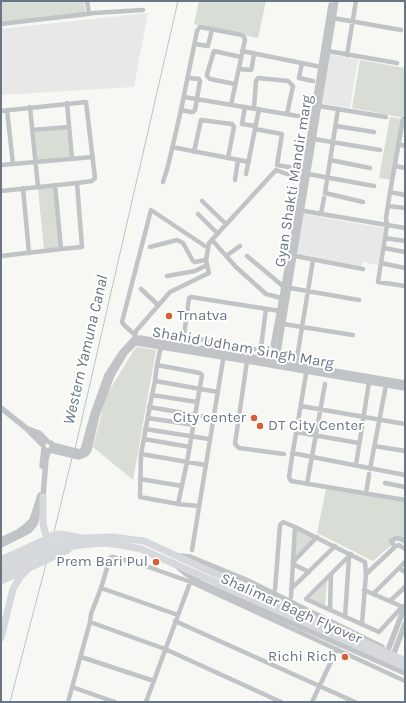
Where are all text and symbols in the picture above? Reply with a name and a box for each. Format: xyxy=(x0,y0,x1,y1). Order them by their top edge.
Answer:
street label: Gyan Shakti Mandir marg xyxy=(271,94,317,268)
water label: Western Yamuna Canal xyxy=(59,273,113,427)
place label: Trnatva xyxy=(177,307,228,325)
marker: Trnatva xyxy=(164,311,174,321)
street label: Shahid Udham Singh Marg xyxy=(151,323,335,373)
place label: City center xyxy=(173,409,246,427)
marker: City center xyxy=(249,413,259,423)
place label: DT City Center xyxy=(268,417,364,435)
marker: DT City Center xyxy=(255,421,265,431)
place label: Prem Bari Pul xyxy=(56,553,148,571)
marker: Prem Bari Pul xyxy=(151,557,161,567)
street label: Shalimar Bagh Flyover xyxy=(218,570,364,648)
place label: Richi Rich xyxy=(268,648,337,666)
marker: Richi Rich xyxy=(340,652,350,662)

